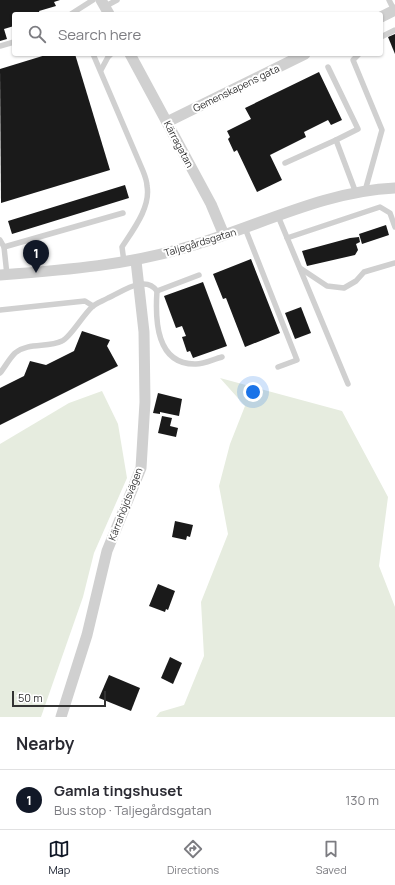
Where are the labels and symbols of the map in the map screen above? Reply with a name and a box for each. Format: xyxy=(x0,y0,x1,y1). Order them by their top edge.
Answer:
street label: Gemenskapens gata xyxy=(190,61,282,115)
street label: Kärragatan xyxy=(161,118,197,170)
street label: Taljegårdsgatan xyxy=(162,224,238,260)
pin: 1 xyxy=(23,240,49,273)
your location xyxy=(243,382,263,402)
street label: Kärrahöjdsvägen xyxy=(105,465,145,543)
scale bar xyxy=(12,689,106,708)

